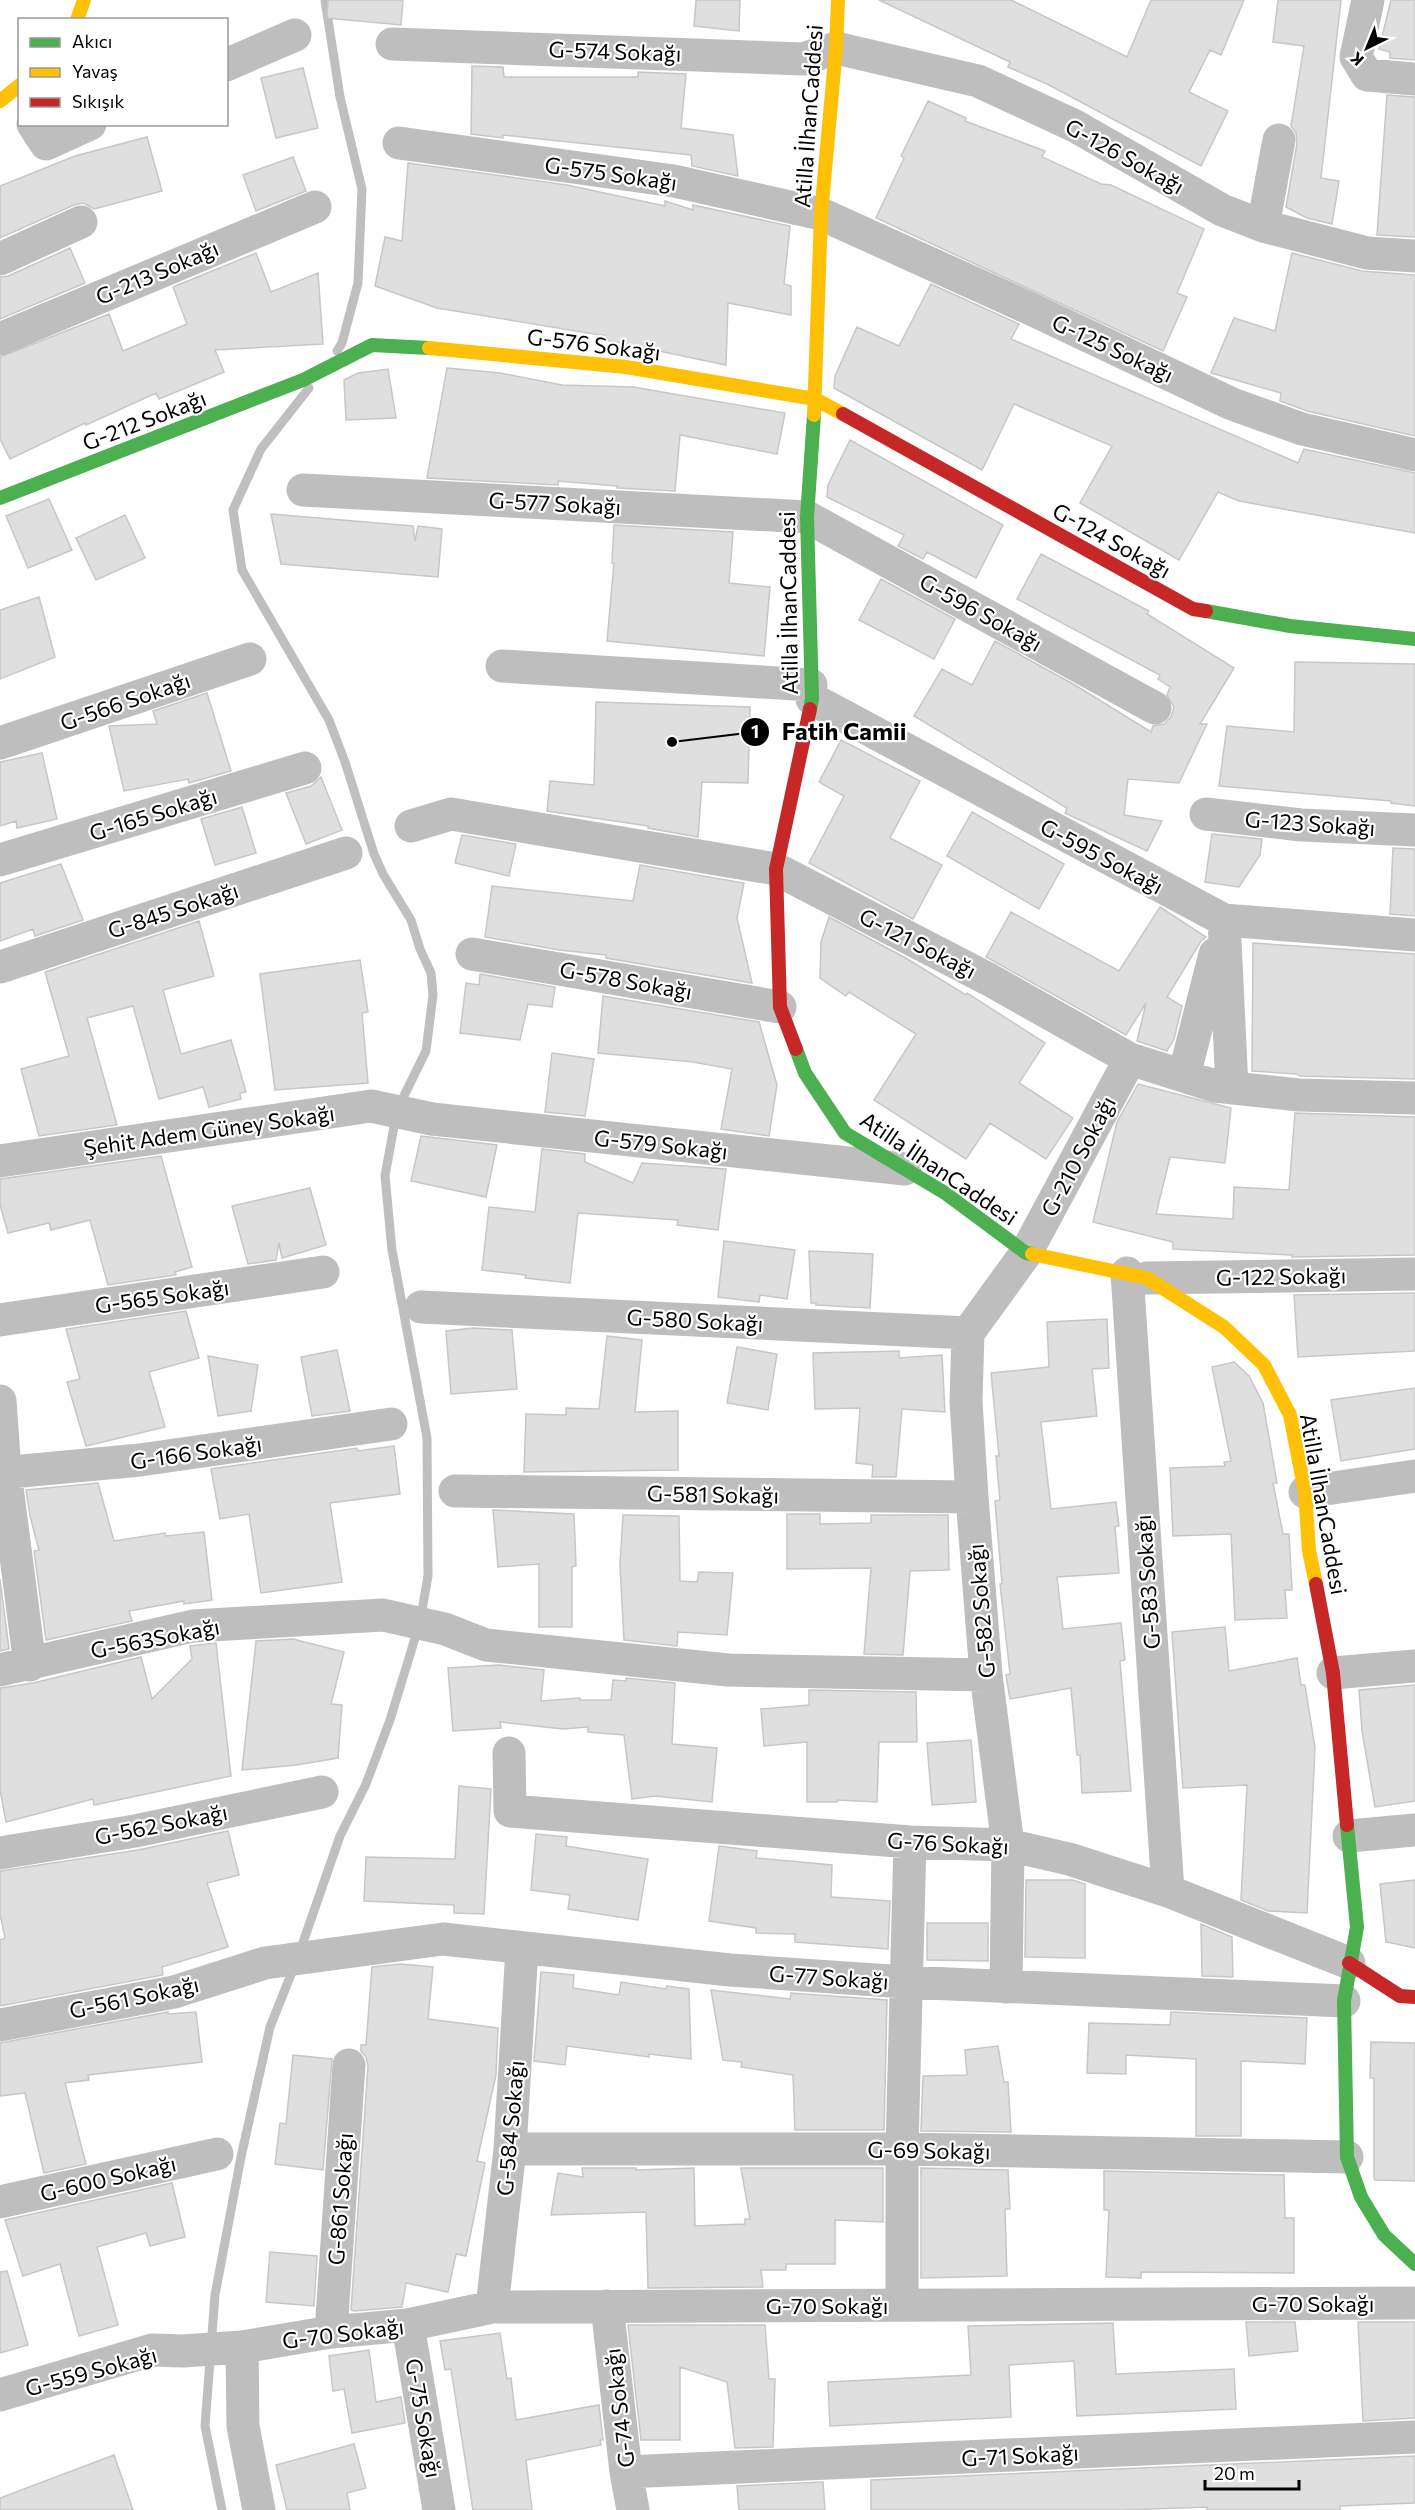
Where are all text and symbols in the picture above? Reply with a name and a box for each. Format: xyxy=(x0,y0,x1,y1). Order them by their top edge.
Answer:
legend xyxy=(18,18,228,126)
north arrow xyxy=(1337,18,1397,78)
street label: Atilla İlhanCaddesi xyxy=(788,23,828,209)
text: Akıcı xyxy=(72,30,112,52)
street label: G-574 Sokağı xyxy=(548,35,682,67)
text: K xyxy=(1346,49,1367,70)
text: Yavaş xyxy=(72,60,118,82)
text: Sıkışık xyxy=(72,90,124,112)
street label: G-126 Sokağı xyxy=(1061,112,1189,200)
street label: G-575 Sokağı xyxy=(543,150,679,196)
street label: G-213 Sokağı xyxy=(91,234,223,310)
street label: G-125 Sokağı xyxy=(1048,308,1178,388)
street label: G-576 Sokağı xyxy=(526,322,662,366)
street label: G-212 Sokağı xyxy=(78,384,210,456)
street label: G-577 Sokağı xyxy=(488,486,622,520)
street label: G-124 Sokağı xyxy=(1048,496,1176,584)
street label: Atilla İlhanCaddesi xyxy=(773,511,803,695)
street label: G-596 Sokağı xyxy=(915,567,1047,657)
street label: G-566 Sokağı xyxy=(56,666,194,736)
callout: Fatih Camii xyxy=(740,711,918,753)
text: Fatih Camii xyxy=(782,716,906,745)
text: 1 xyxy=(751,720,759,742)
street label: G-165 Sokağı xyxy=(86,782,220,846)
street label: G-123 Sokağı xyxy=(1244,805,1376,841)
street label: G-595 Sokağı xyxy=(1036,812,1168,900)
street label: G-845 Sokağı xyxy=(104,876,242,944)
street label: G-121 Sokağı xyxy=(855,902,981,984)
street label: G-578 Sokağı xyxy=(558,955,694,1005)
street label: G-210 Sokağı xyxy=(1035,1091,1121,1221)
street label: Şehit Adem Güney Sokağı xyxy=(82,1099,336,1161)
street label: Atilla İlhanCaddesi xyxy=(855,1105,1023,1231)
street label: G-579 Sokağı xyxy=(593,1124,729,1164)
street label: G-122 Sokağı xyxy=(1216,1261,1346,1291)
street label: G-565 Sokağı xyxy=(93,1273,231,1319)
street label: G-580 Sokağı xyxy=(626,1303,764,1337)
street label: Atilla İlhanCaddesi xyxy=(1295,1411,1353,1597)
street label: G-166 Sokağı xyxy=(128,1429,264,1475)
street label: G-581 Sokağı xyxy=(647,1479,779,1509)
street label: G-583 Sokağı xyxy=(1129,1514,1165,1650)
street label: G-582 Sokağı xyxy=(962,1543,1000,1679)
street label: G-563Sokağı xyxy=(88,1612,222,1664)
street label: G-562 Sokağı xyxy=(92,1798,230,1850)
street label: G-76 Sokağı xyxy=(887,1826,1009,1860)
street label: G-77 Sokağı xyxy=(768,1959,890,1995)
street label: G-561 Sokağı xyxy=(67,1970,201,2024)
street label: G-584 Sokağı xyxy=(491,2059,529,2197)
street label: G-861 Sokağı xyxy=(322,2132,358,2266)
street label: G-69 Sokağı xyxy=(867,2135,991,2165)
street label: G-600 Sokağı xyxy=(37,2149,179,2207)
street label: G-70 Sokağı xyxy=(1252,2290,1374,2317)
street label: G-70 Sokağı xyxy=(766,2292,888,2319)
street label: G-70 Sokağı xyxy=(281,2312,405,2354)
street label: G-559 Sokağı xyxy=(22,2340,160,2402)
street label: G-74 Sokağı xyxy=(598,2347,640,2469)
street label: G-75 Sokağı xyxy=(400,2356,448,2480)
street label: G-71 Sokağı xyxy=(961,2438,1079,2472)
scale bar xyxy=(1205,2453,1300,2491)
text: 20 m xyxy=(1214,2462,1255,2484)

